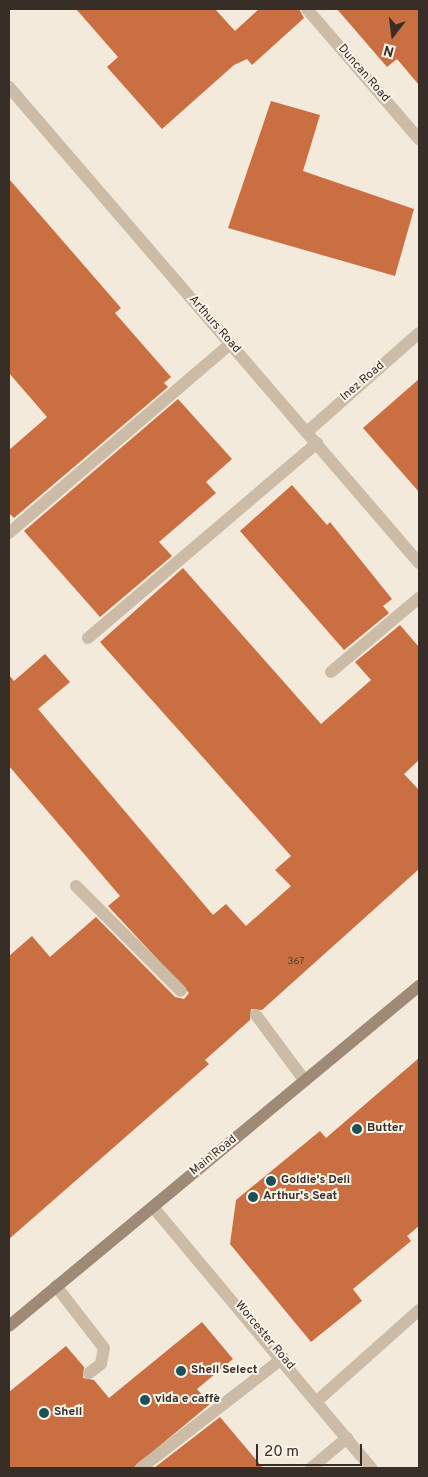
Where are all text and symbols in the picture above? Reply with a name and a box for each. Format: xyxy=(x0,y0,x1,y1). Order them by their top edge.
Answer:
north arrow xyxy=(368,10,418,60)
text: N xyxy=(382,40,396,59)
street label: Duncan Road xyxy=(334,42,392,106)
street label: Arthurs Road xyxy=(185,293,243,357)
street label: Inez Road xyxy=(338,359,388,405)
house number: 367 xyxy=(287,956,305,968)
place label: Butter xyxy=(367,1122,404,1136)
marker: Butter xyxy=(351,1123,363,1135)
street label: Main Road xyxy=(188,1133,240,1179)
place label: Goldie's Deli xyxy=(281,1174,350,1188)
marker: Goldie's Deli xyxy=(265,1175,277,1187)
place label: Arthur's Seat xyxy=(263,1190,337,1204)
marker: Arthur's Seat xyxy=(247,1191,259,1203)
street label: Worcester Road xyxy=(231,1299,297,1373)
place label: Shell Select xyxy=(191,1364,258,1378)
marker: Shell Select xyxy=(175,1365,187,1377)
place label: vida e caffè xyxy=(155,1393,220,1407)
marker: vida e caffè xyxy=(139,1394,151,1406)
place label: Shell xyxy=(54,1406,82,1420)
marker: Shell xyxy=(38,1407,50,1419)
scale bar xyxy=(258,1434,364,1466)
text: 20 m xyxy=(264,1443,299,1462)

